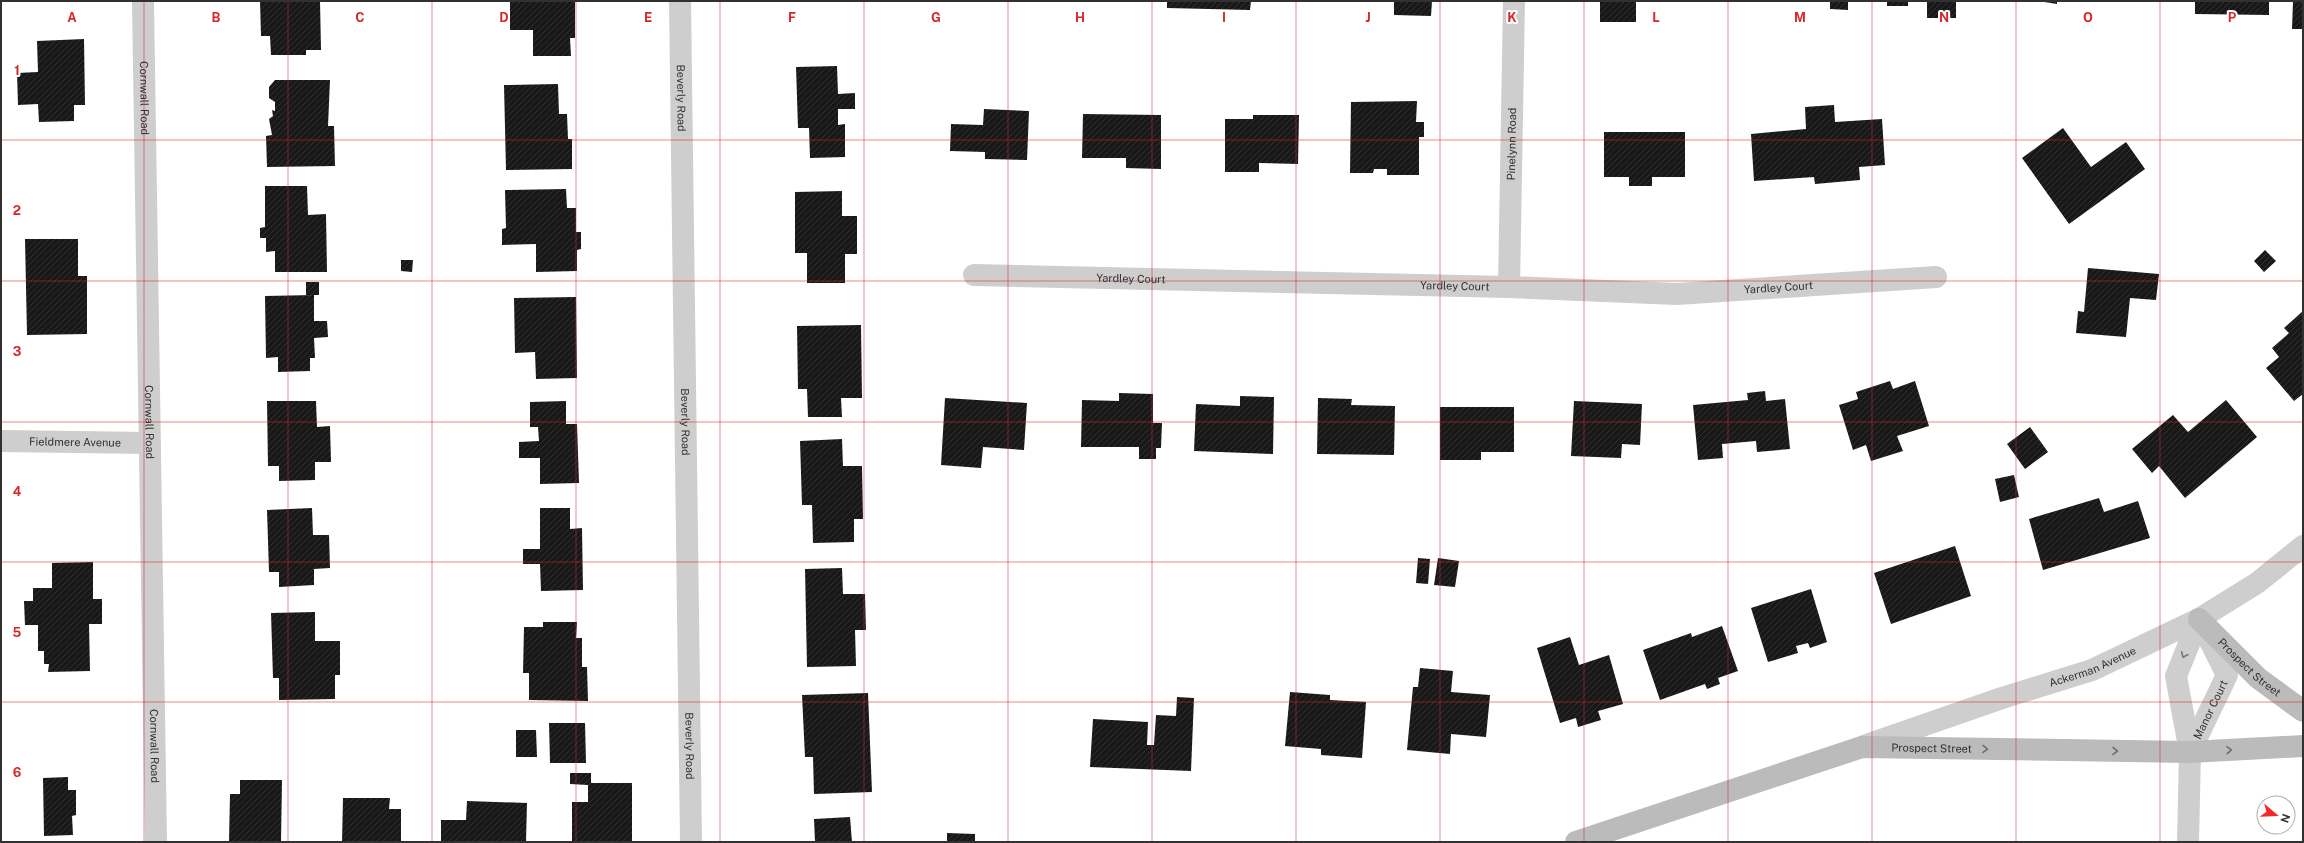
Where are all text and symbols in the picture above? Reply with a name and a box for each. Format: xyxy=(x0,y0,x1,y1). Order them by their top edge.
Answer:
text: A xyxy=(67,10,77,25)
text: B xyxy=(212,10,221,25)
text: C xyxy=(355,10,365,25)
text: D xyxy=(499,10,509,25)
text: E xyxy=(644,10,652,25)
text: F xyxy=(788,10,796,25)
text: G xyxy=(931,10,941,25)
text: H xyxy=(1075,10,1085,25)
text: I xyxy=(1222,10,1226,25)
text: J xyxy=(1365,10,1371,25)
text: K xyxy=(1507,10,1517,25)
text: L xyxy=(1652,10,1660,25)
text: M xyxy=(1794,10,1806,25)
text: N xyxy=(1939,10,1949,25)
text: O xyxy=(2083,10,2093,25)
text: P xyxy=(2228,10,2237,25)
street label: Cornwall Road xyxy=(138,61,151,135)
text: 1 xyxy=(14,63,20,78)
street label: Beverly Road xyxy=(675,64,688,132)
street label: Pinelynn Road xyxy=(1505,107,1518,181)
text: 2 xyxy=(13,203,21,218)
street label: Yardley Court xyxy=(1096,272,1166,285)
street label: Yardley Court xyxy=(1420,279,1490,293)
street label: Yardley Court xyxy=(1744,279,1813,296)
text: 3 xyxy=(13,344,22,359)
street label: Cornwall Road xyxy=(143,385,156,459)
street label: Beverly Road xyxy=(679,388,692,456)
street label: Fieldmere Avenue xyxy=(29,435,121,449)
text: 4 xyxy=(13,484,22,499)
text: 5 xyxy=(13,625,22,640)
street label: Prospect Street xyxy=(2216,636,2283,699)
street label: Ackerman Avenue xyxy=(2048,644,2138,689)
one-way arrow xyxy=(2181,651,2189,658)
street label: Manor Court xyxy=(2191,678,2230,741)
street label: Cornwall Road xyxy=(148,709,161,783)
street label: Beverly Road xyxy=(683,712,696,780)
street label: Prospect Street xyxy=(1891,741,1972,755)
one-way arrow xyxy=(1982,745,1988,753)
one-way arrow xyxy=(2112,746,2118,755)
one-way arrow xyxy=(2226,746,2232,754)
text: 6 xyxy=(13,765,22,780)
north arrow xyxy=(2256,795,2296,835)
text: N xyxy=(2278,812,2293,824)

